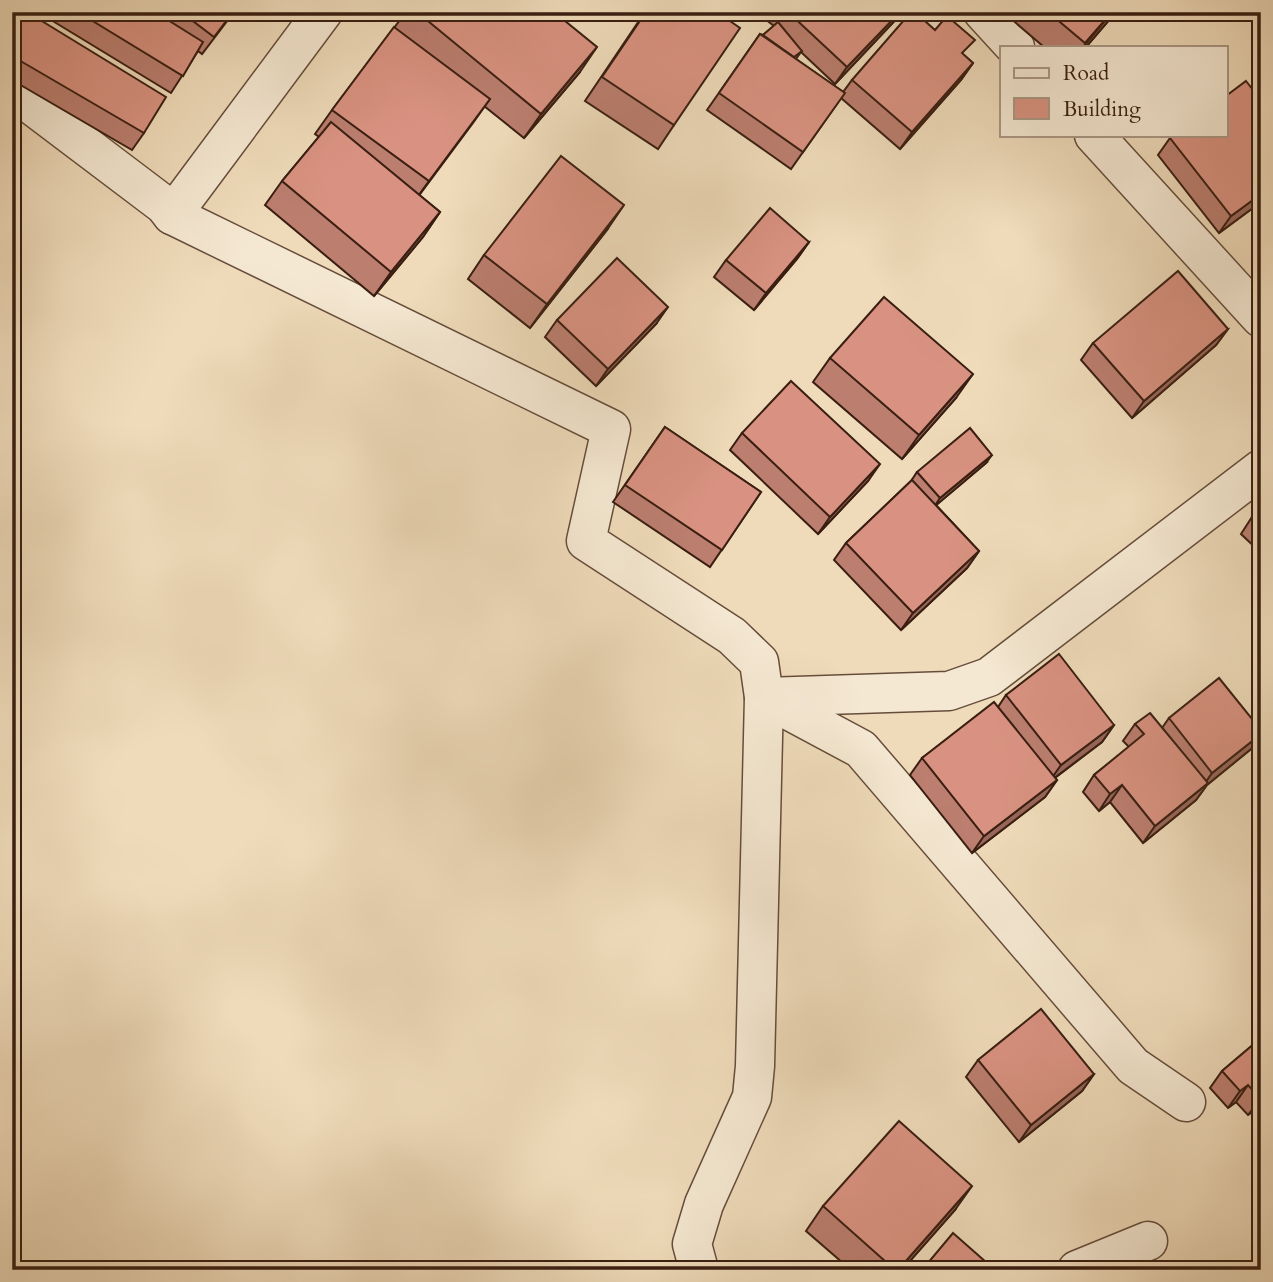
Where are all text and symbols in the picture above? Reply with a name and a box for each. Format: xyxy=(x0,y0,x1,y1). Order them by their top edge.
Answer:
legend xyxy=(1000,46,1228,136)
text: Road xyxy=(1063,59,1109,88)
text: Building xyxy=(1063,95,1141,124)

